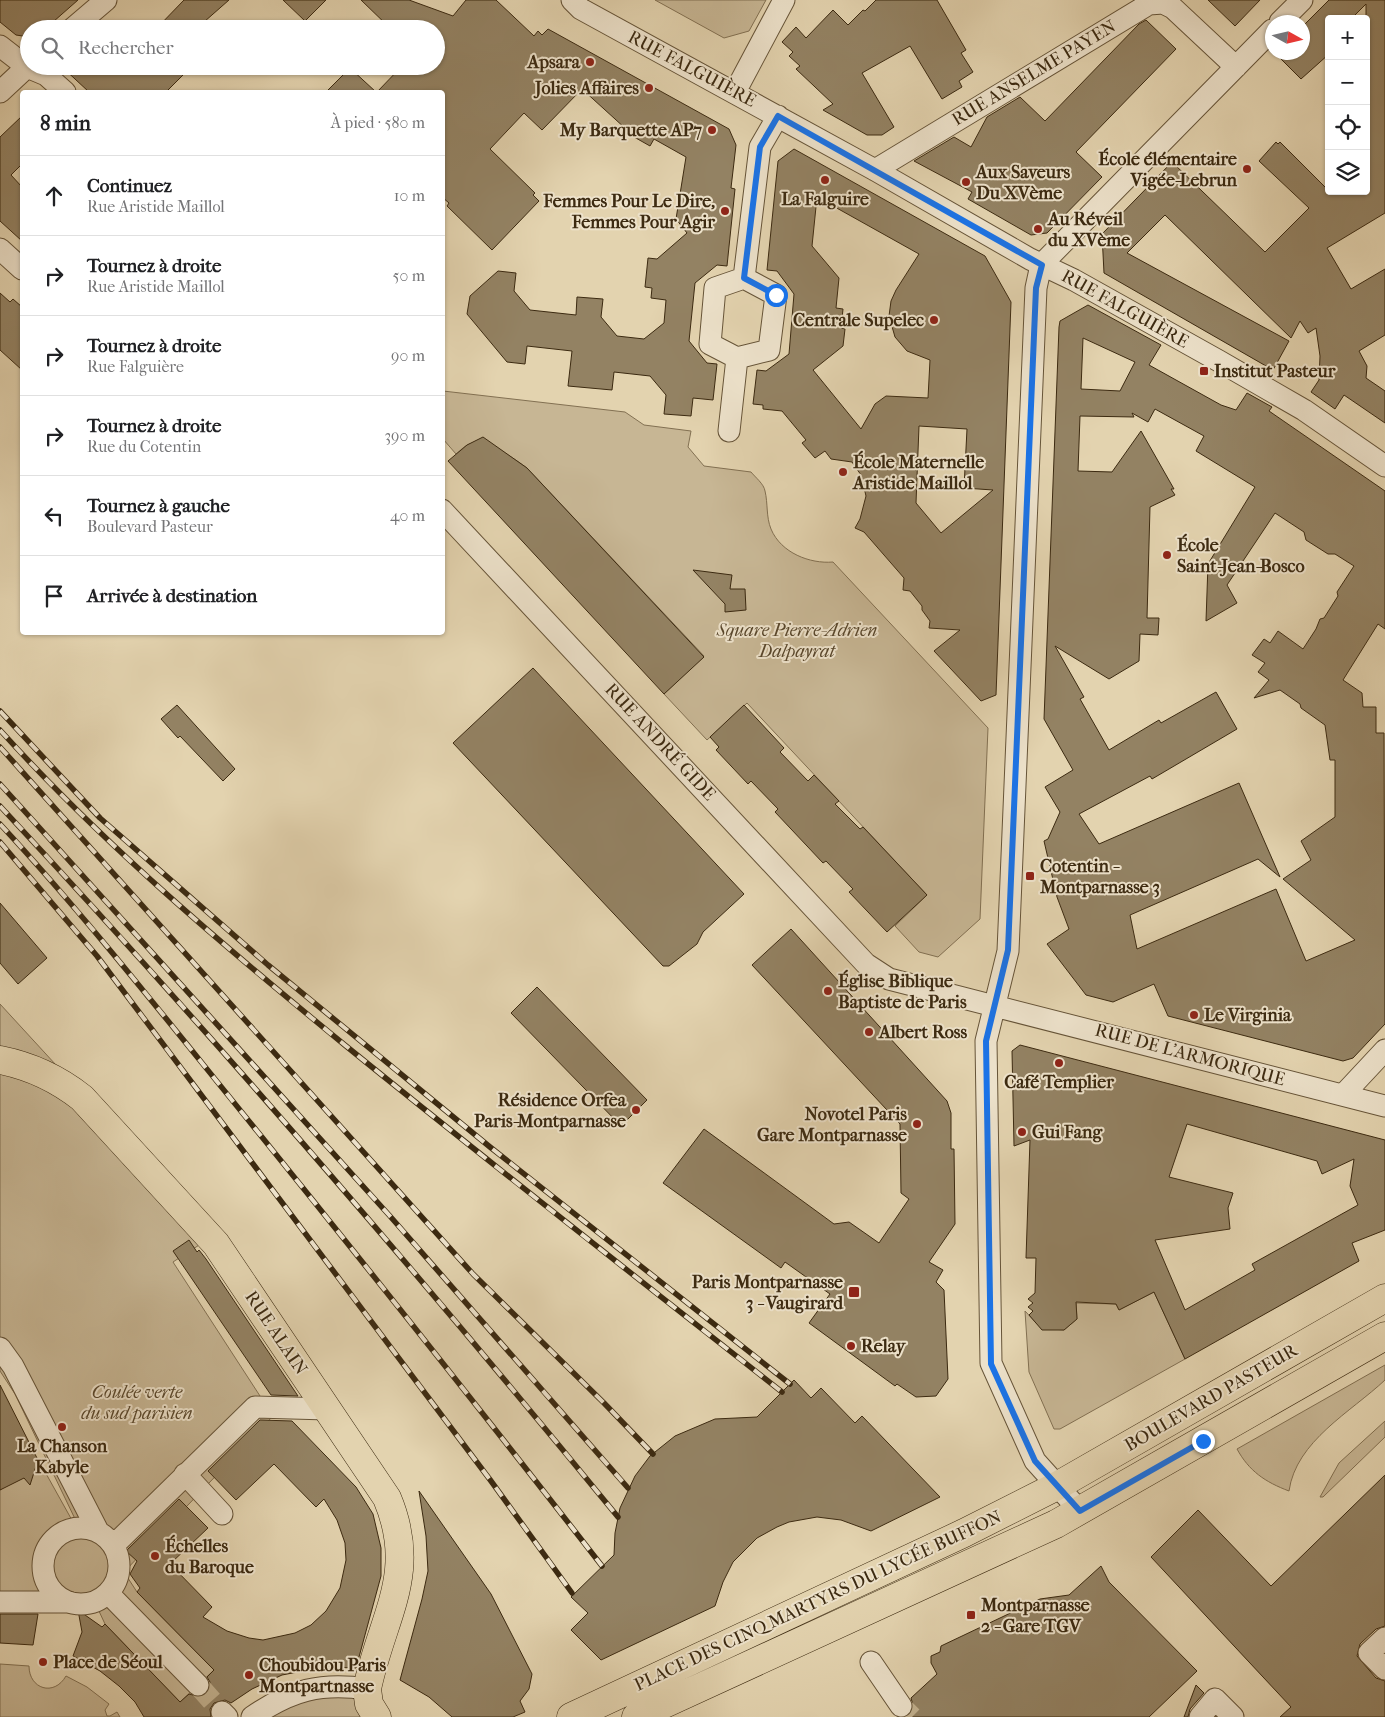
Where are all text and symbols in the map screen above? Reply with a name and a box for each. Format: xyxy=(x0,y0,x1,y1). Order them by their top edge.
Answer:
north arrow xyxy=(1265,15,1310,60)
map controls xyxy=(1325,15,1370,195)
button: + xyxy=(1325,15,1370,60)
street label: RUE ANSELME PAYEN xyxy=(948,16,1120,130)
search box xyxy=(20,20,445,75)
street label: RUE FALGUIÈRE xyxy=(624,26,760,112)
icon: search xyxy=(38,34,66,62)
text: Rechercher xyxy=(78,37,174,59)
place label: Apsara xyxy=(527,52,581,73)
marker: Apsara xyxy=(584,56,596,68)
button: − xyxy=(1325,60,1370,105)
place label: Jolies Affaires xyxy=(533,78,639,99)
marker: Jolies Affaires xyxy=(643,82,655,94)
button: locate xyxy=(1325,105,1370,150)
text: 8 min xyxy=(40,111,91,135)
text: À pied · 580 m xyxy=(331,113,425,132)
place label: My Barquette AP7 xyxy=(559,120,702,141)
marker: My Barquette AP7 xyxy=(706,124,718,136)
place label: École élémentaire Vigée-Lebrun xyxy=(1098,147,1238,191)
button: layers xyxy=(1325,150,1370,195)
place label: Aux Saveurs Du XVème xyxy=(975,162,1071,204)
marker: École élémentaire Vigée-Lebrun xyxy=(1241,163,1253,175)
marker: La Falguire xyxy=(819,174,831,186)
text: Continuez xyxy=(87,175,172,197)
marker: Aux Saveurs Du XVème xyxy=(960,176,972,188)
icon: ahead xyxy=(40,182,68,210)
text: 10 m xyxy=(394,186,425,205)
place label: La Falguire xyxy=(781,189,869,210)
place label: Femmes Pour Le Dire, Femmes Pour Agir xyxy=(542,191,715,233)
text: Rue Aristide Maillol xyxy=(87,197,225,216)
marker: Femmes Pour Le Dire, Femmes Pour Agir xyxy=(719,205,731,217)
place label: Au Réveil du XVème xyxy=(1047,209,1130,251)
marker: Au Réveil du XVème xyxy=(1032,223,1044,235)
text: Tournez à droite xyxy=(87,255,221,277)
icon: right xyxy=(40,262,68,290)
street label: RUE FALGUIÈRE xyxy=(1058,265,1193,353)
text: 50 m xyxy=(393,266,425,285)
text: Rue Aristide Maillol xyxy=(87,277,225,296)
route start xyxy=(765,284,788,307)
place label: Centrale Supelec xyxy=(793,310,924,331)
marker: Centrale Supelec xyxy=(928,314,940,326)
text: Tournez à droite xyxy=(87,335,221,357)
icon: right xyxy=(40,342,68,370)
text: 90 m xyxy=(391,346,425,365)
text: Rue Falguière xyxy=(87,357,184,376)
place label: Institut Pasteur xyxy=(1214,361,1336,382)
marker: Institut Pasteur xyxy=(1198,365,1210,377)
text: Tournez à droite xyxy=(87,415,221,437)
icon: right xyxy=(40,422,68,450)
text: 390 m xyxy=(384,426,425,445)
text: Rue du Cotentin xyxy=(87,437,201,456)
place label: École Maternelle Aristide Maillol xyxy=(852,450,984,494)
marker: École Maternelle Aristide Maillol xyxy=(837,466,849,478)
text: Tournez à gauche xyxy=(87,495,230,517)
icon: left xyxy=(40,502,68,530)
text: 40 m xyxy=(390,506,425,525)
text: Boulevard Pasteur xyxy=(87,517,213,536)
place label: École Saint-Jean-Bosco xyxy=(1177,533,1305,577)
marker: École Saint-Jean-Bosco xyxy=(1161,549,1173,561)
icon: arrive xyxy=(40,582,68,610)
text: Arrivée à destination xyxy=(87,585,257,607)
park label: Square Pierre-Adrien Dalpayrat xyxy=(716,620,877,662)
street label: RUE ANDRÉ GIDE xyxy=(600,678,720,805)
place label: Cotentin - Montparnasse 3 xyxy=(1039,856,1160,898)
marker: Cotentin - Montparnasse 3 xyxy=(1024,870,1036,882)
place label: Église Biblique Baptiste de Paris xyxy=(838,969,967,1013)
marker: Église Biblique Baptiste de Paris xyxy=(822,985,834,997)
place label: Le Virginia xyxy=(1204,1005,1292,1026)
marker: Le Virginia xyxy=(1188,1009,1200,1021)
street label: RUE DE L'ARMORIQUE xyxy=(1093,1020,1287,1090)
place label: Albert Ross xyxy=(878,1022,967,1043)
marker: Albert Ross xyxy=(863,1026,875,1038)
marker: Café Templier xyxy=(1053,1057,1065,1069)
place label: Café Templier xyxy=(1004,1072,1114,1093)
place label: Résidence Orfea Paris-Montparnasse xyxy=(474,1090,627,1132)
marker: Résidence Orfea Paris-Montparnasse xyxy=(630,1104,642,1116)
place label: Novotel Paris Gare Montparnasse xyxy=(757,1104,907,1146)
marker: Novotel Paris Gare Montparnasse xyxy=(911,1118,923,1130)
place label: Gui Fang xyxy=(1032,1122,1103,1143)
marker: Gui Fang xyxy=(1016,1126,1028,1138)
place label: Paris Montparnasse 3 - Vaugirard xyxy=(692,1272,844,1314)
marker: Paris Montparnasse 3 - Vaugirard xyxy=(847,1285,861,1299)
street label: RUE ALAIN xyxy=(240,1287,312,1379)
place label: Relay xyxy=(861,1336,907,1357)
street label: BOULEVARD PASTEUR xyxy=(1121,1339,1302,1456)
marker: Relay xyxy=(845,1340,857,1352)
park label: Coulée verte du sud parisien xyxy=(81,1382,193,1424)
marker: La Chanson Kabyle xyxy=(56,1421,68,1433)
route end xyxy=(1192,1430,1215,1453)
place label: La Chanson Kabyle xyxy=(17,1436,108,1478)
street label: PLACE DES CINQ MARTYRS DU LYCÉE BUFFON xyxy=(630,1505,1005,1696)
place label: Échelles du Baroque xyxy=(165,1534,254,1578)
marker: Échelles du Baroque xyxy=(149,1550,161,1562)
place label: Montparnasse 2 - Gare TGV xyxy=(980,1595,1090,1637)
marker: Montparnasse 2 - Gare TGV xyxy=(965,1609,977,1621)
place label: Place de Séoul xyxy=(53,1652,164,1673)
place label: Choubidou Paris Montpartnasse xyxy=(258,1655,387,1697)
marker: Place de Séoul xyxy=(37,1656,49,1668)
marker: Choubidou Paris Montpartnasse xyxy=(243,1669,255,1681)

